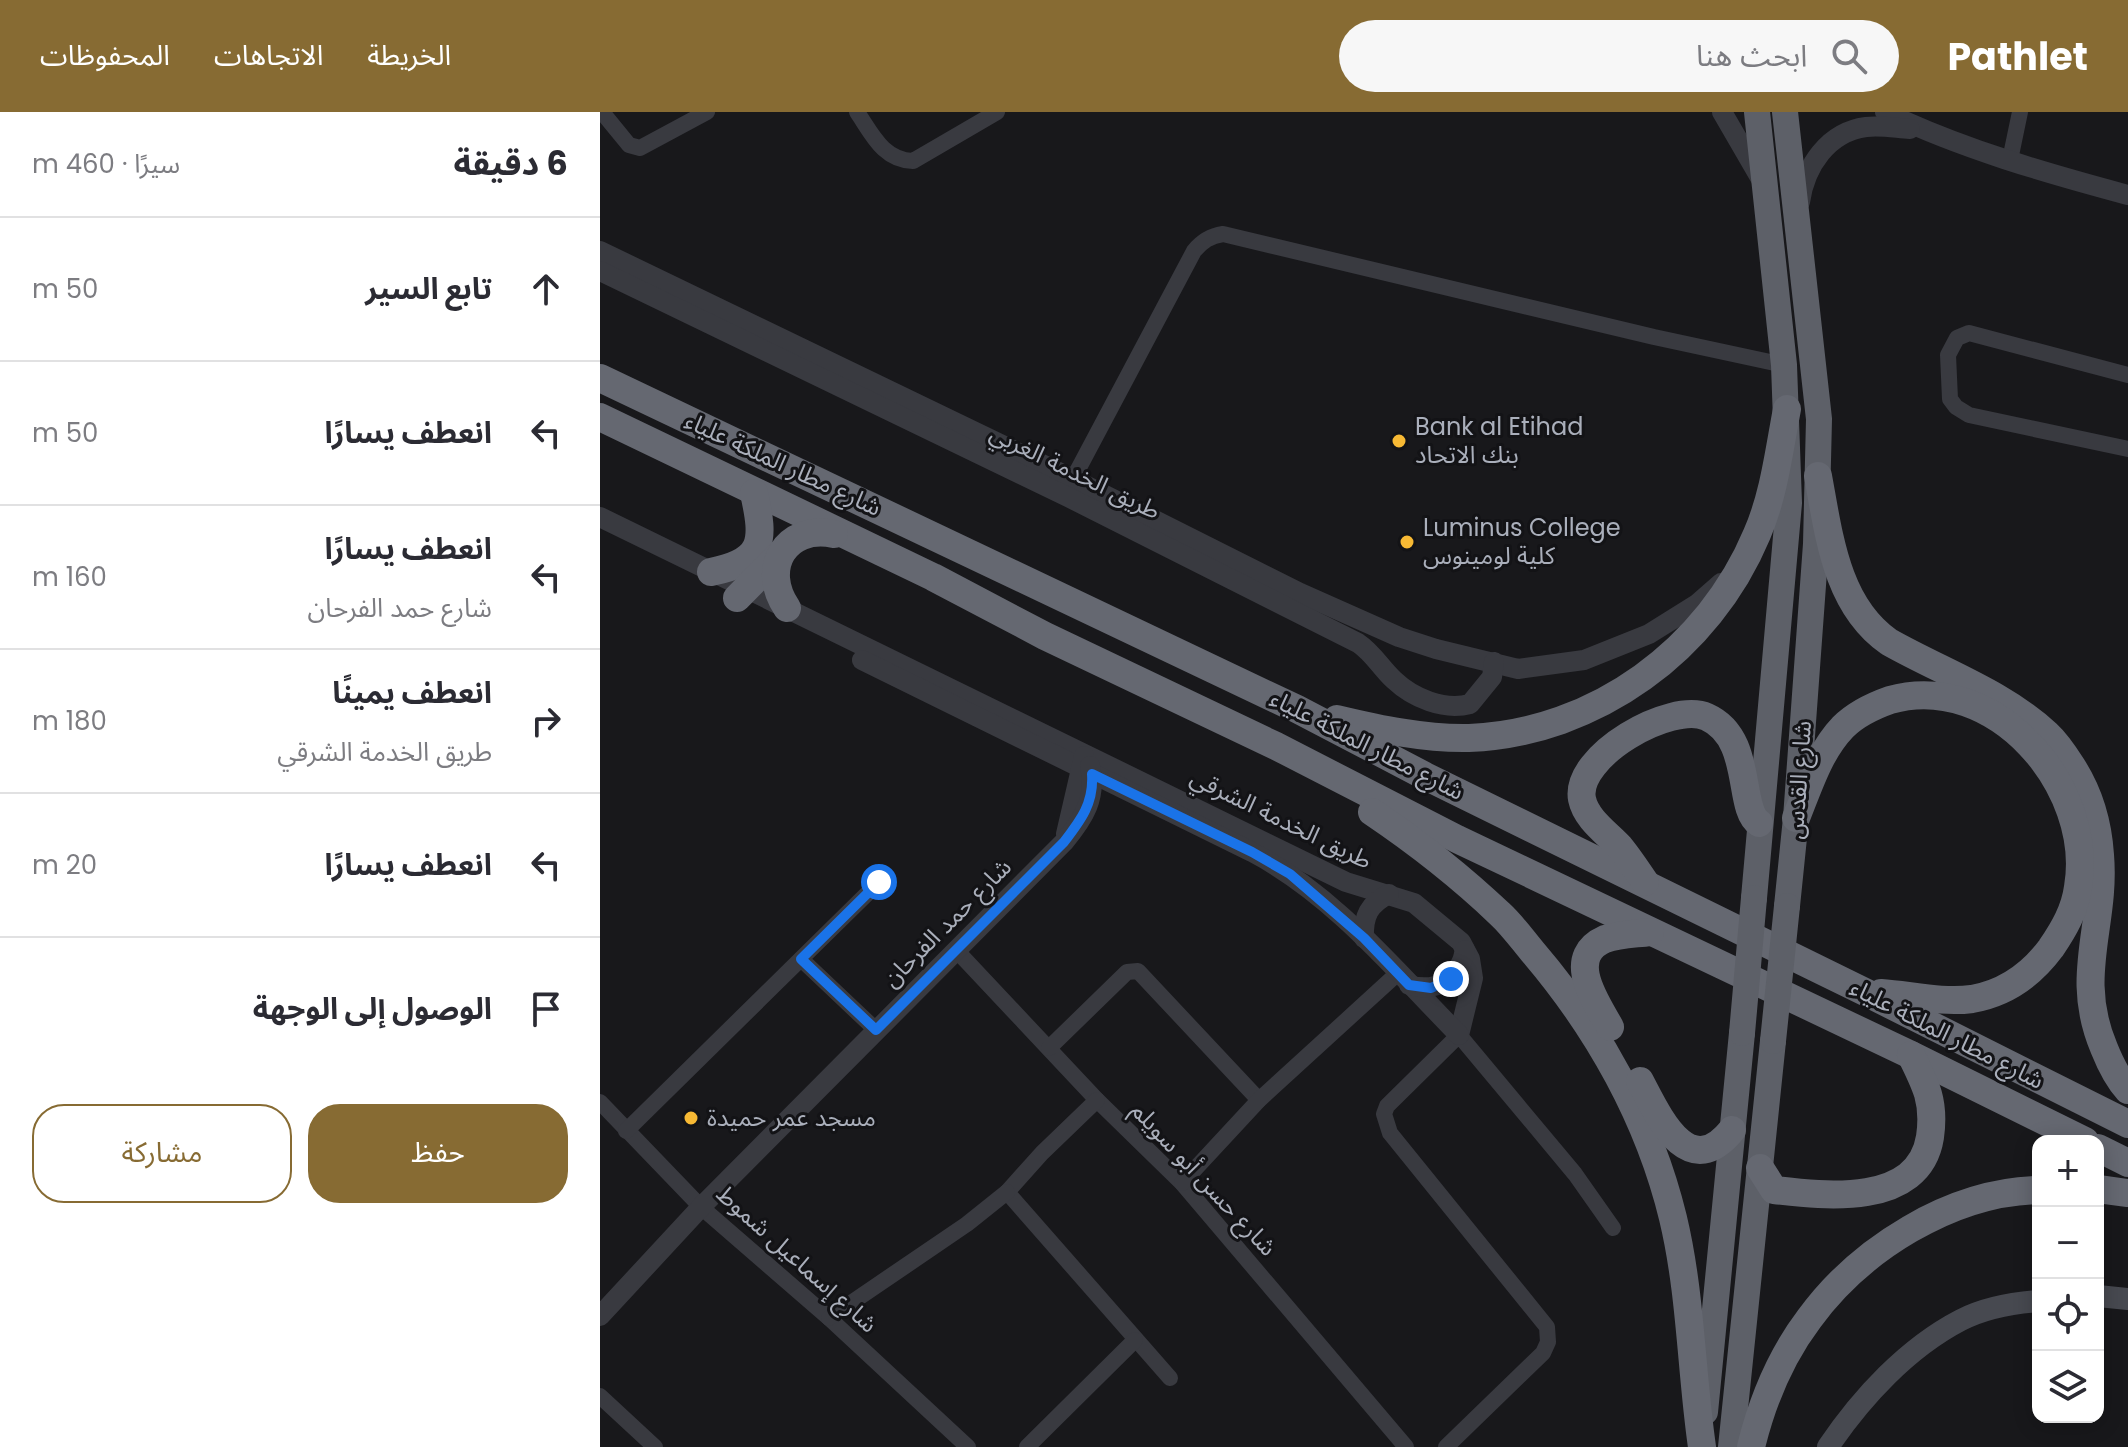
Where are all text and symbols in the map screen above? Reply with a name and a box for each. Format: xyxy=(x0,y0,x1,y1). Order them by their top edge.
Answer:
search box xyxy=(1339,20,1899,92)
text: Pathlet xyxy=(1947,30,2088,83)
text: ابحث هنا xyxy=(1696,34,1807,77)
icon: search xyxy=(1827,34,1871,78)
text: المحفوظات xyxy=(40,36,170,75)
text: الاتجاهات xyxy=(214,36,323,75)
text: الخريطة xyxy=(367,36,451,75)
text: 6 دقيقة xyxy=(454,139,568,187)
text: سيرًا · 460 m xyxy=(32,146,180,182)
text: تابع السير xyxy=(365,267,492,310)
icon: ahead xyxy=(524,267,568,311)
text: 50 m xyxy=(32,271,98,307)
street label: شارع مطار الملكة علياء xyxy=(679,404,887,524)
place label: Bank al Etihad بنك الاتحاد xyxy=(1415,410,1583,471)
text: انعطف يسارًا xyxy=(324,411,492,454)
icon: left xyxy=(524,411,568,455)
text: 50 m xyxy=(32,415,98,451)
street label: طريق الخدمة الغربي xyxy=(983,416,1166,529)
marker: Bank al Etihad بنك الاتحاد xyxy=(1390,432,1408,450)
place label: Luminus College كلية لومينوس xyxy=(1423,511,1621,572)
text: انعطف يسارًا xyxy=(324,527,492,570)
marker: Luminus College كلية لومينوس xyxy=(1398,533,1416,551)
icon: left xyxy=(524,555,568,599)
text: 160 m xyxy=(32,559,107,595)
text: شارع حمد الفرحان xyxy=(308,590,492,626)
text: انعطف يمينًا xyxy=(332,671,492,714)
street label: شارع مطار الملكة علياء xyxy=(1264,681,1470,809)
icon: right xyxy=(524,699,568,743)
text: 180 m xyxy=(32,703,107,739)
street label: شارع القدس xyxy=(1778,720,1820,840)
text: طريق الخدمة الشرقي xyxy=(277,734,492,770)
street label: طريق الخدمة الشرقي xyxy=(1184,760,1378,879)
text: انعطف يسارًا xyxy=(324,843,492,886)
icon: left xyxy=(524,843,568,887)
text: 20 m xyxy=(32,847,97,883)
street label: شارع حمد الفرحان xyxy=(875,851,1019,995)
route start xyxy=(861,864,897,900)
route end xyxy=(1433,961,1469,997)
street label: شارع مطار الملكة علياء xyxy=(1844,970,2050,1098)
text: الوصول إلى الوجهة xyxy=(253,987,492,1030)
icon: arrive xyxy=(524,987,568,1031)
street label: شارع حسن أبو سويلم xyxy=(1124,1094,1284,1264)
place label: مسجد عمر حميدة xyxy=(707,1101,876,1134)
button: مشاركة xyxy=(32,1104,292,1203)
button: حفظ xyxy=(308,1104,568,1203)
marker: مسجد عمر حميدة xyxy=(682,1109,700,1127)
map controls xyxy=(2032,1135,2104,1423)
button: + xyxy=(2032,1135,2104,1207)
street label: شارع إسماعيل شموط xyxy=(709,1177,885,1341)
button: − xyxy=(2032,1207,2104,1279)
button: locate xyxy=(2032,1279,2104,1351)
button: layers xyxy=(2032,1351,2104,1423)

